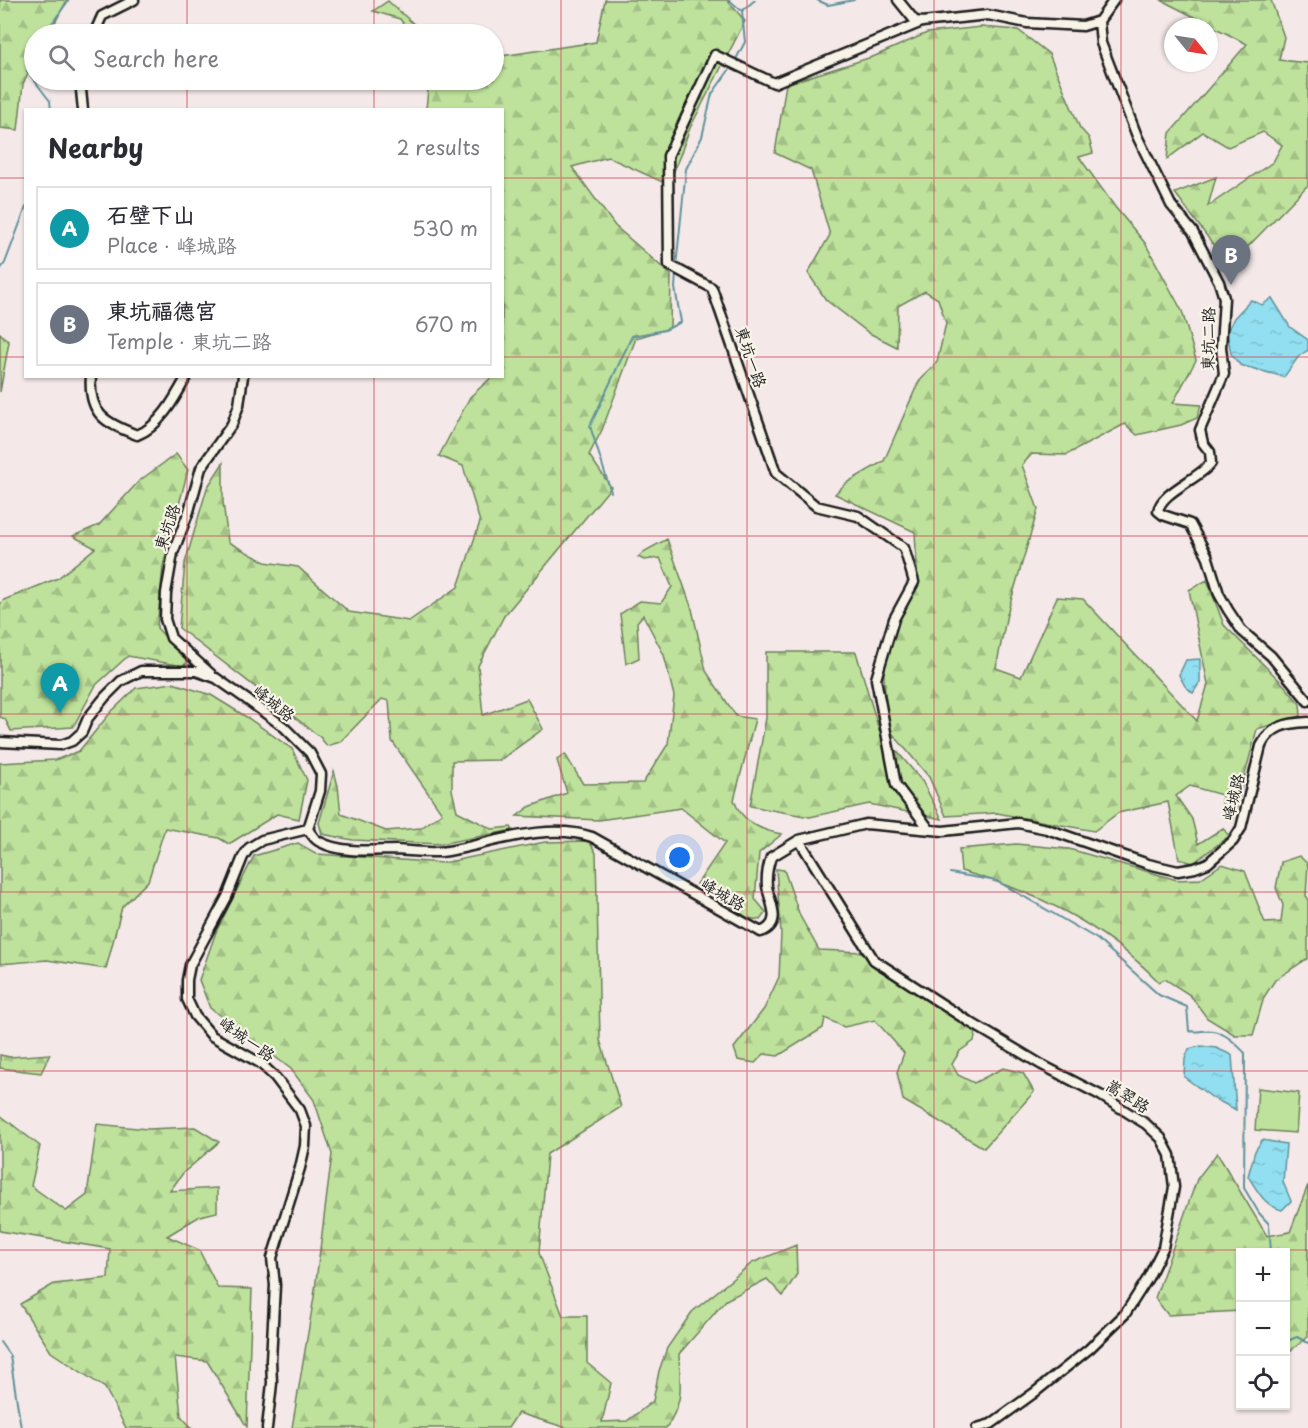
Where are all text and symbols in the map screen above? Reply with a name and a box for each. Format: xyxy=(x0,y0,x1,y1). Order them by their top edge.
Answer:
north arrow xyxy=(1164,18,1218,72)
search box xyxy=(24,24,504,90)
icon: search xyxy=(45,41,78,74)
text: Search here xyxy=(93,41,219,74)
text: Nearby xyxy=(48,128,143,167)
text: 2 results xyxy=(397,132,480,162)
text: 石壁下山 xyxy=(107,197,195,230)
text: A xyxy=(62,213,77,243)
text: 530 m xyxy=(412,213,478,243)
text: Place · 峰城路 xyxy=(107,230,237,260)
pin: B xyxy=(1212,236,1250,285)
text: 東坑福德宮 xyxy=(107,293,217,326)
street label: 東坑二路 xyxy=(1194,307,1220,371)
text: B xyxy=(63,309,76,339)
text: 670 m xyxy=(415,309,478,339)
street label: 東坑一路 xyxy=(730,323,774,391)
text: Temple · 東坑二路 xyxy=(107,326,272,356)
street label: 東坑路 xyxy=(147,500,185,553)
pin: A xyxy=(40,664,80,713)
street label: 峰城路 xyxy=(248,678,301,726)
street label: 峰城路 xyxy=(1215,771,1249,823)
your location xyxy=(665,843,694,872)
street label: 峰城路 xyxy=(697,871,750,916)
street label: 峰城一路 xyxy=(214,1010,281,1066)
street label: 嵩翠路 xyxy=(1102,1072,1155,1118)
map controls xyxy=(1236,1248,1290,1410)
button: + xyxy=(1236,1248,1290,1302)
button: − xyxy=(1236,1302,1290,1356)
button: locate xyxy=(1236,1356,1290,1410)

